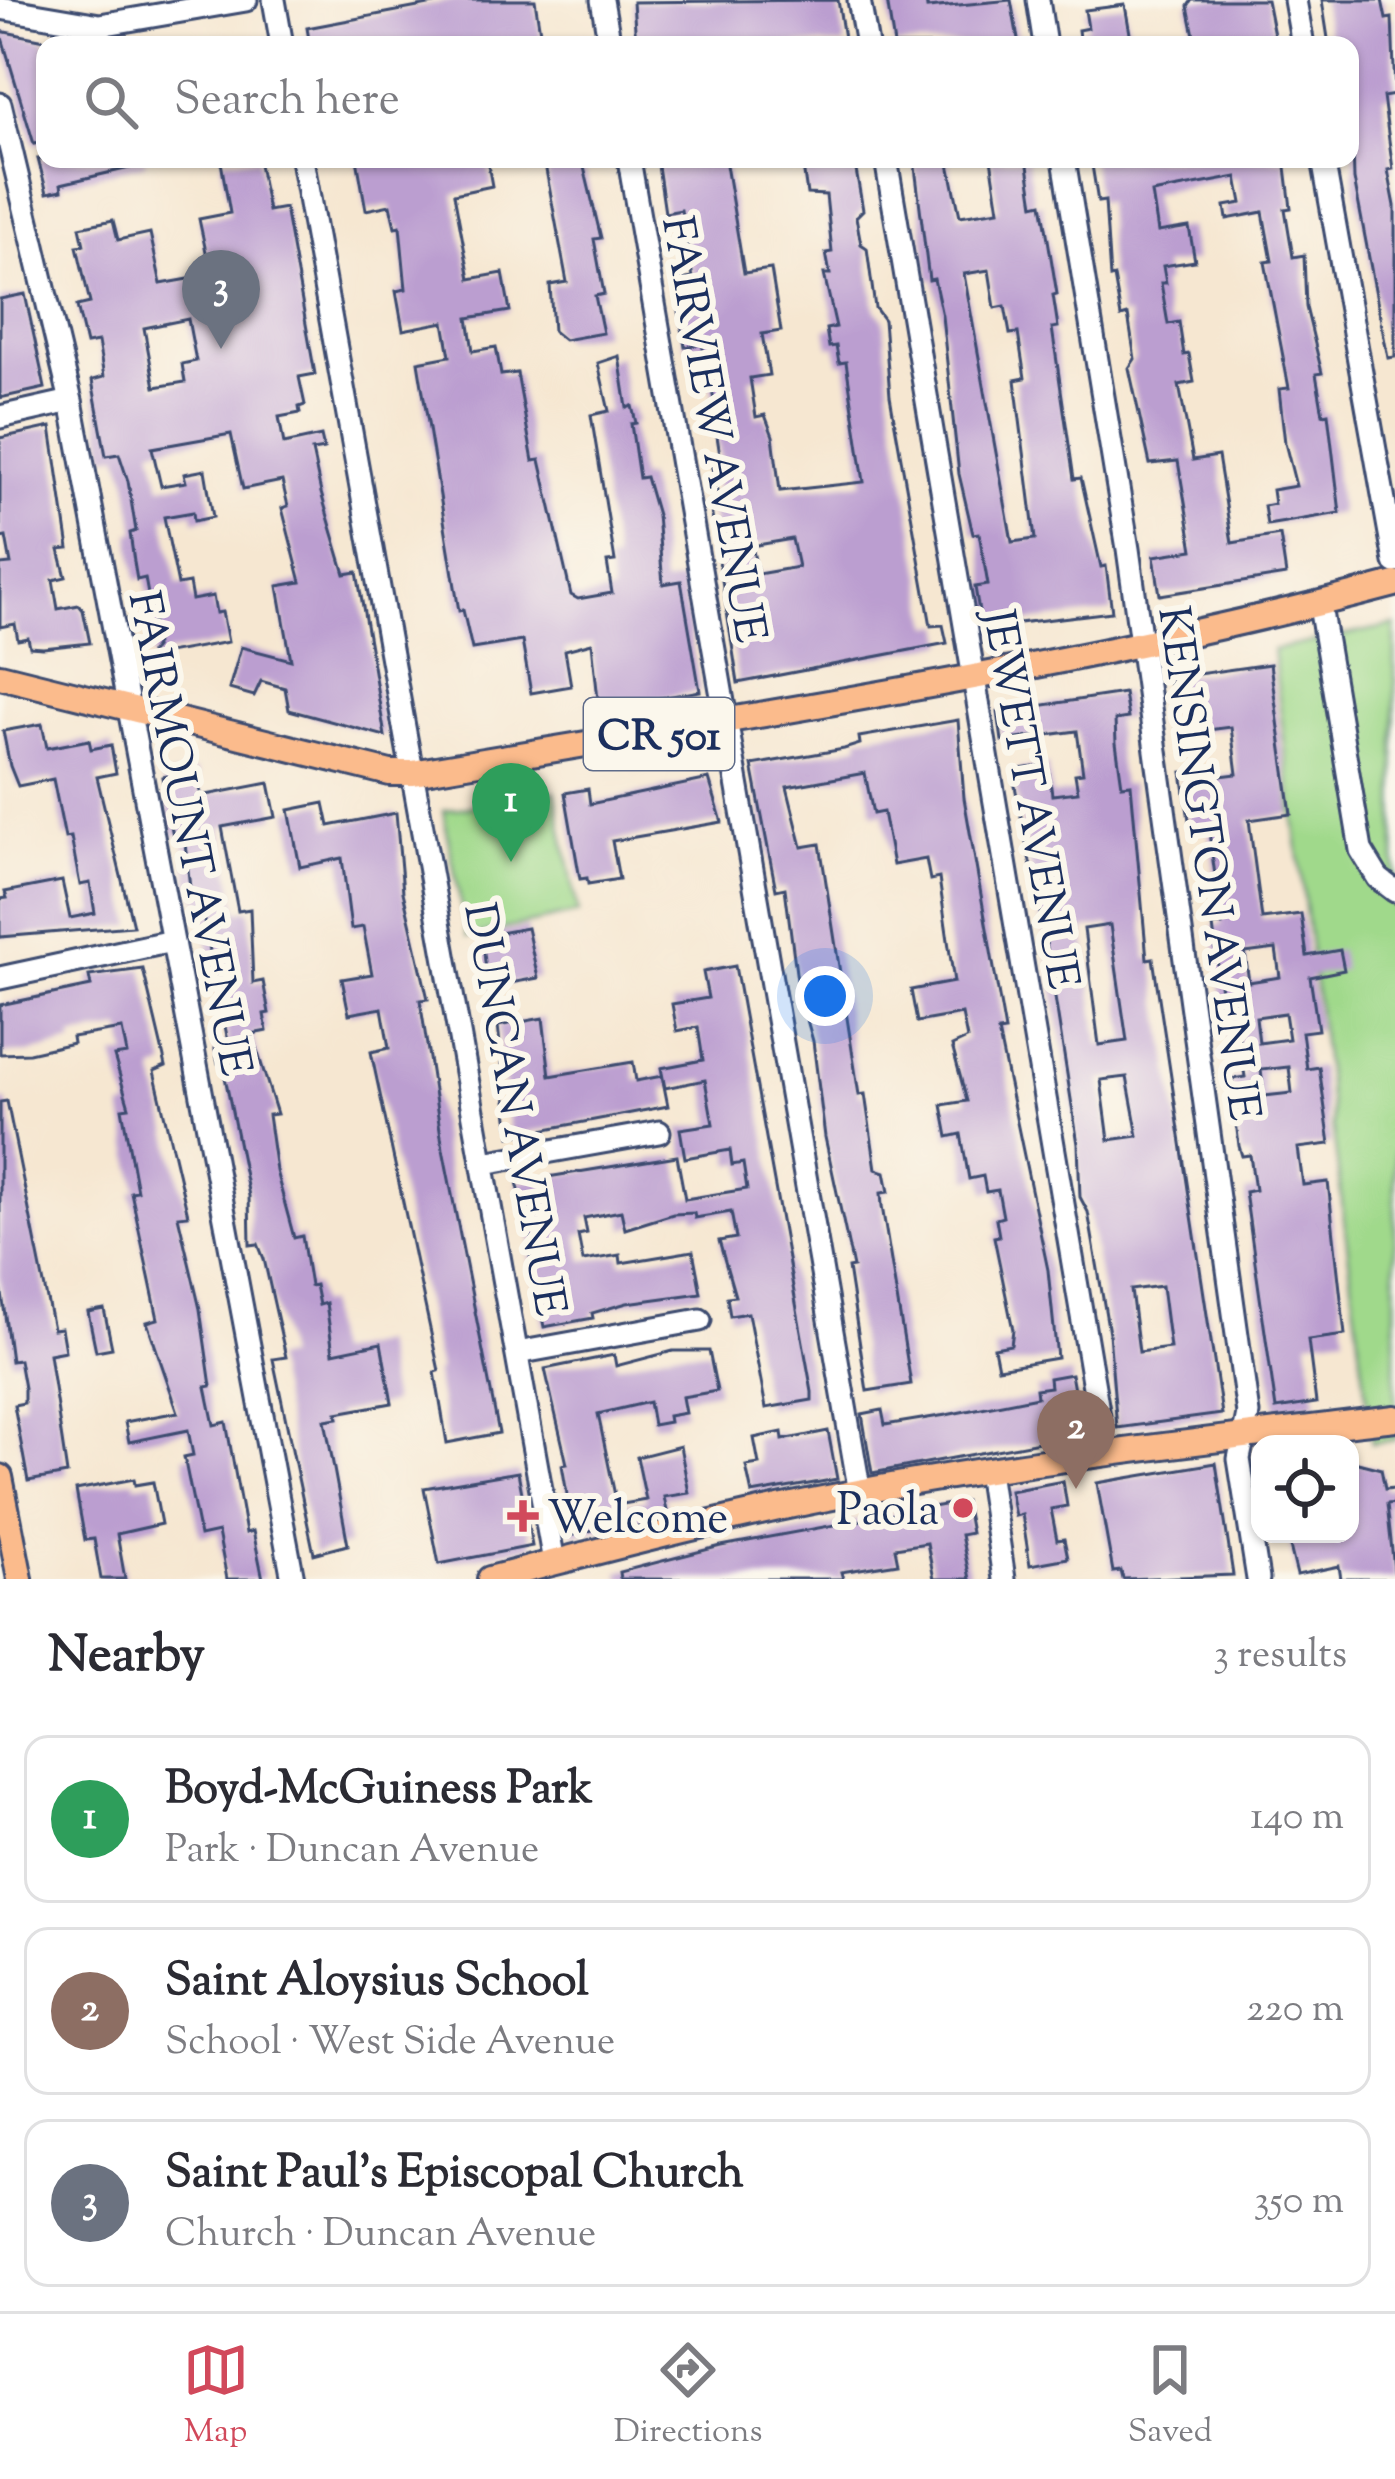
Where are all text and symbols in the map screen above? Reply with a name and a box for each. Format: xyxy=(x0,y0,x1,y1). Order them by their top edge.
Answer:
search box xyxy=(36,36,1359,168)
icon: search xyxy=(78,69,144,135)
text: Search here xyxy=(174,70,400,135)
street label: FAIRVIEW AVENUE xyxy=(641,212,780,648)
pin: 3 xyxy=(182,250,260,349)
street label: FAIRMOUNT AVENUE xyxy=(108,586,265,1082)
street label: JEWETT AVENUE xyxy=(962,602,1093,995)
street label: KENSINGTON AVENUE xyxy=(1137,603,1274,1125)
road number: CR 501 xyxy=(584,698,734,770)
pin: 1 xyxy=(472,763,550,862)
street label: DUNCAN AVENUE xyxy=(443,898,580,1321)
your location xyxy=(795,966,855,1026)
pin: 2 xyxy=(1037,1390,1115,1489)
map controls xyxy=(1251,1435,1359,1543)
button: locate xyxy=(1251,1435,1359,1543)
place label: Paola xyxy=(836,1481,939,1546)
place label: Welcome xyxy=(547,1489,728,1554)
marker: Paola xyxy=(950,1495,976,1521)
marker: Welcome xyxy=(510,1503,536,1529)
text: Nearby xyxy=(48,1621,205,1694)
text: 3 results xyxy=(1213,1629,1347,1685)
text: Boyd-McGuiness Park xyxy=(165,1759,592,1824)
text: 1 xyxy=(83,1791,97,1847)
text: 140 m xyxy=(1250,1791,1344,1847)
text: Park · Duncan Avenue xyxy=(165,1824,539,1880)
text: Saint Aloysius School xyxy=(165,1951,589,2016)
text: 2 xyxy=(81,1983,99,2039)
text: 220 m xyxy=(1246,1983,1344,2039)
text: School · West Side Avenue xyxy=(165,2016,615,2072)
text: Saint Paul's Episcopal Church xyxy=(165,2143,744,2208)
text: 3 xyxy=(82,2175,98,2231)
text: 350 m xyxy=(1254,2175,1344,2231)
text: Church · Duncan Avenue xyxy=(165,2208,596,2264)
tab: Map xyxy=(183,2337,249,2457)
tab: Directions xyxy=(614,2337,763,2457)
tab: Saved xyxy=(1128,2337,1212,2457)

